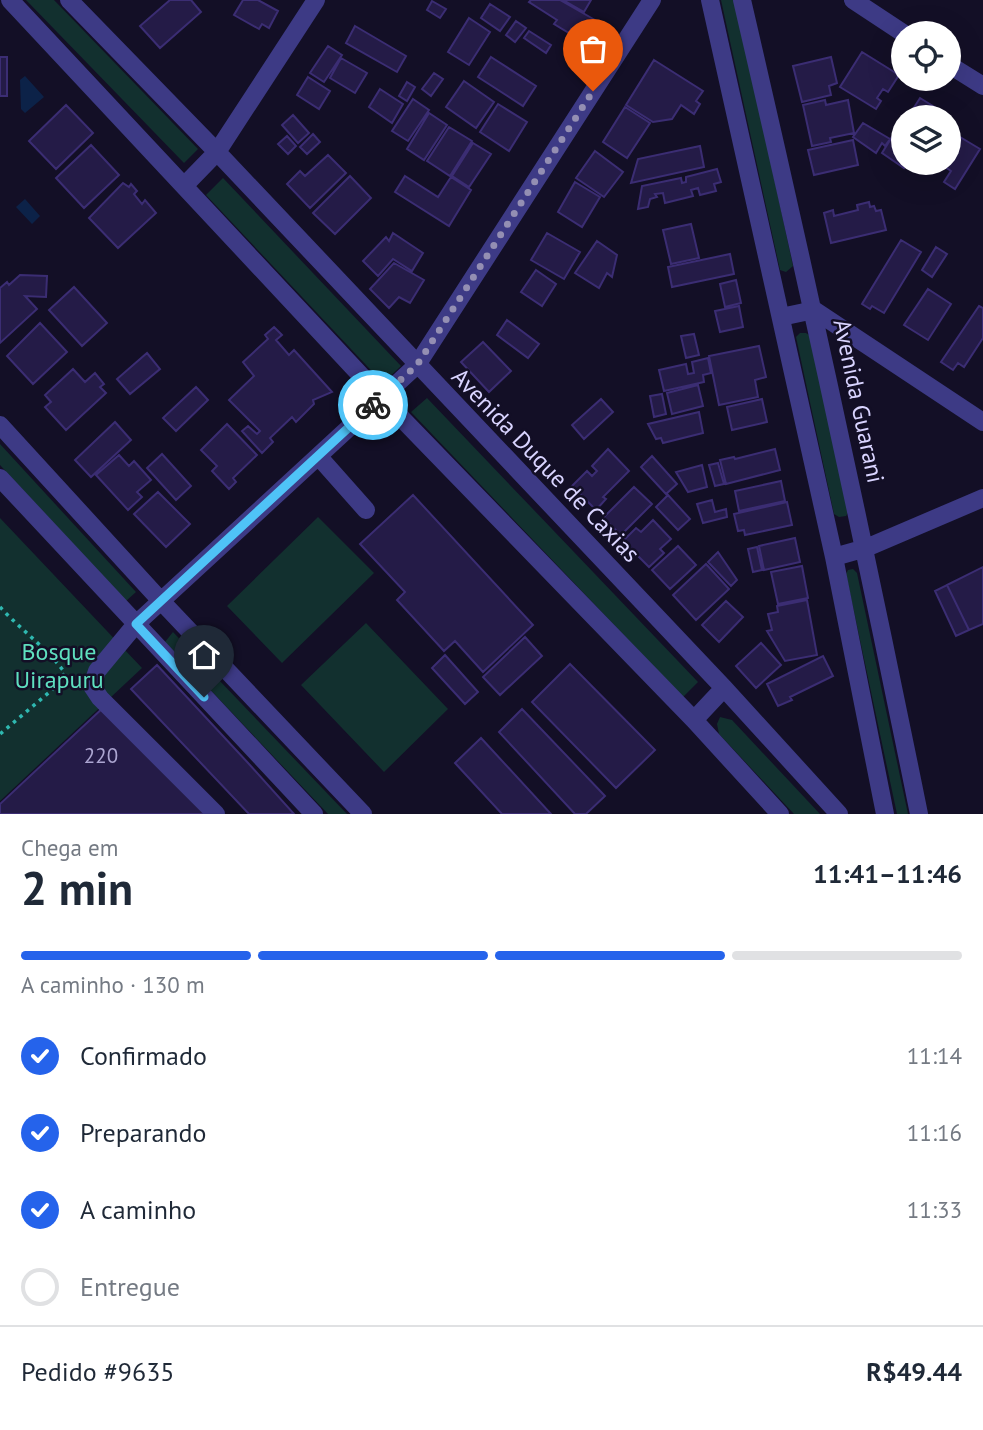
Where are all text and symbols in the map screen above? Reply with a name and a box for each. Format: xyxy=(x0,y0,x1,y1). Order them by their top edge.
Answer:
pin xyxy=(563,19,623,91)
map controls xyxy=(891,21,961,175)
button: locate xyxy=(891,21,961,91)
icon: bag xyxy=(574,30,612,68)
button: layers xyxy=(891,105,961,175)
street label: Avenida Guarani xyxy=(827,316,891,486)
street label: Avenida Duque de Caxias xyxy=(445,361,647,569)
courier xyxy=(338,370,408,440)
icon: bike xyxy=(354,386,392,424)
pin xyxy=(174,625,234,697)
park label: Bosque Uirapuru xyxy=(14,636,104,695)
icon: home xyxy=(185,636,223,674)
house number: 220 xyxy=(84,742,118,769)
text: Chega em xyxy=(21,833,118,862)
text: 11:41–11:46 xyxy=(813,857,962,890)
text: 2 min xyxy=(21,858,133,918)
text: A caminho · 130 m xyxy=(21,970,205,999)
icon: check xyxy=(21,1037,59,1075)
text: Confirmado xyxy=(80,1039,207,1072)
text: 11:14 xyxy=(907,1041,962,1070)
icon: check xyxy=(21,1114,59,1152)
text: Preparando xyxy=(80,1116,207,1149)
text: 11:16 xyxy=(907,1118,962,1147)
icon: check xyxy=(21,1191,59,1229)
text: A caminho xyxy=(80,1193,196,1226)
text: 11:33 xyxy=(907,1195,962,1224)
text: Entregue xyxy=(80,1270,180,1303)
text: Pedido #9635 xyxy=(21,1355,174,1388)
text: R$49.44 xyxy=(866,1355,962,1388)

